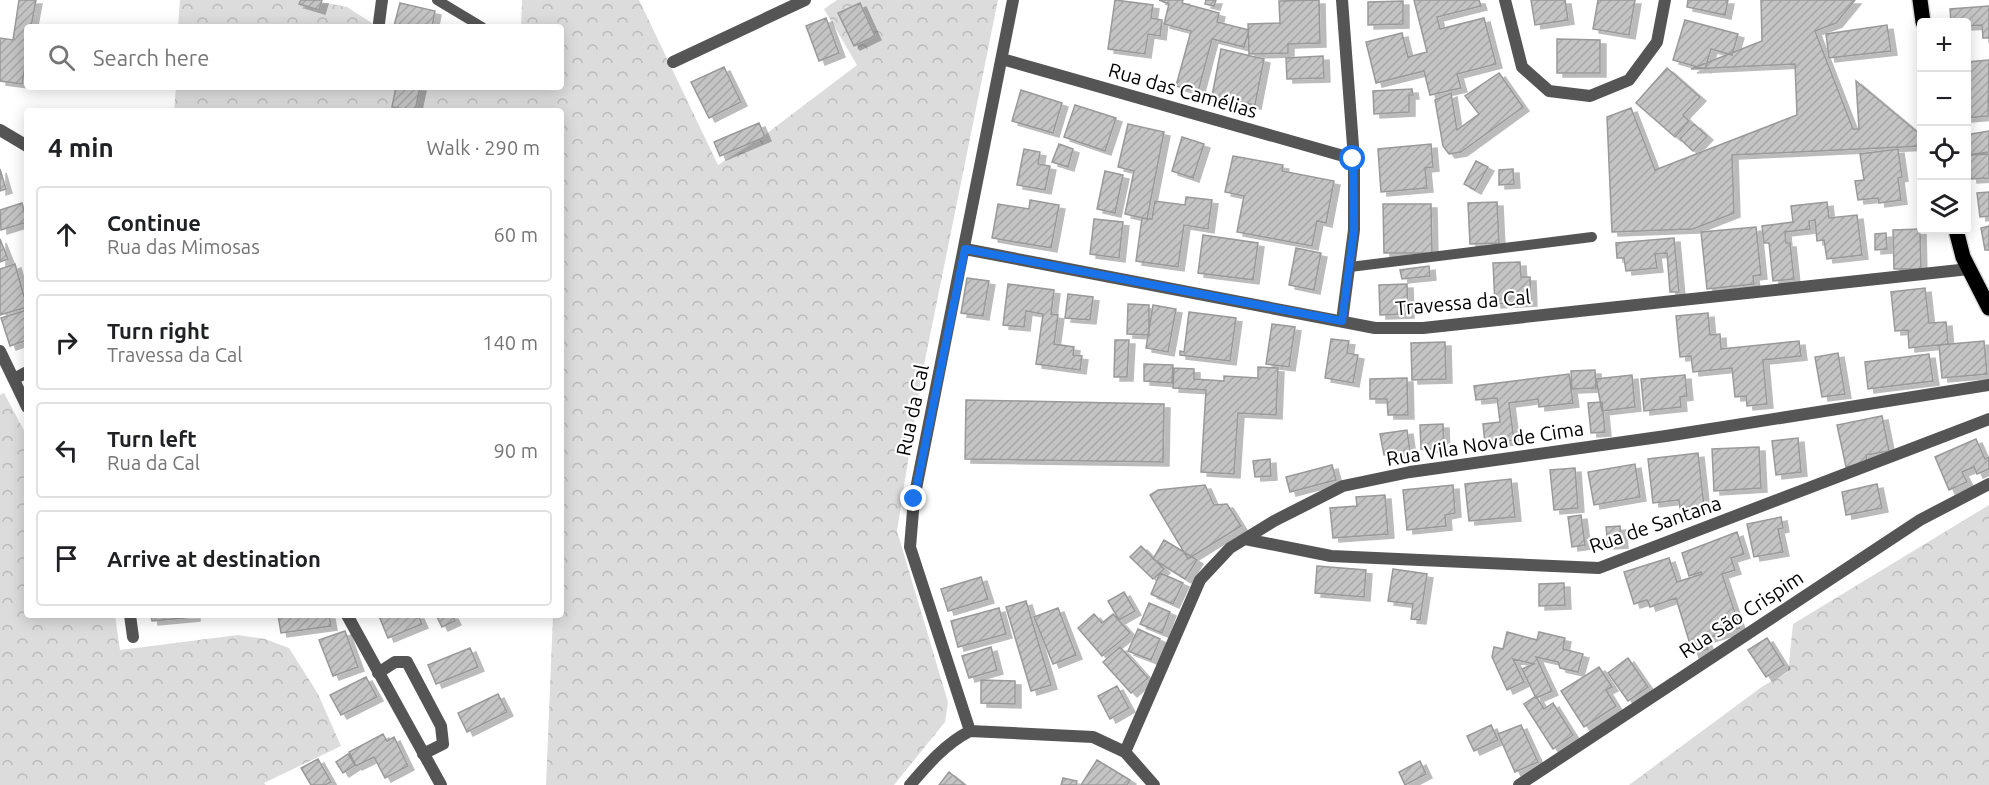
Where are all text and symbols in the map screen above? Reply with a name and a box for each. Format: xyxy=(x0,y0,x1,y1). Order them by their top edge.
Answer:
map controls xyxy=(1917,18,1971,234)
button: + xyxy=(1917,18,1971,72)
search box xyxy=(24,24,564,90)
icon: search xyxy=(45,41,78,74)
text: Search here xyxy=(93,45,209,70)
street label: Rua das Camélias xyxy=(1106,58,1260,122)
button: − xyxy=(1917,72,1971,126)
button: locate xyxy=(1917,126,1971,180)
text: 4 min xyxy=(48,133,114,162)
text: Walk · 290 m xyxy=(427,136,540,159)
route start xyxy=(1339,145,1365,171)
button: layers xyxy=(1917,180,1971,234)
text: Continue xyxy=(107,210,201,235)
icon: ahead xyxy=(50,218,83,251)
text: 60 m xyxy=(494,223,538,246)
text: Rua das Mimosas xyxy=(107,235,260,258)
street label: Travessa da Cal xyxy=(1394,285,1532,319)
text: Turn right xyxy=(107,318,209,343)
icon: right xyxy=(50,326,83,359)
text: 140 m xyxy=(482,331,538,354)
text: Travessa da Cal xyxy=(107,343,243,366)
street label: Rua da Cal xyxy=(891,362,933,458)
street label: Rua Vila Nova de Cima xyxy=(1385,416,1585,470)
text: Turn left xyxy=(107,426,197,451)
icon: left xyxy=(50,434,83,467)
text: 90 m xyxy=(494,439,538,462)
text: Rua da Cal xyxy=(107,451,200,474)
route end xyxy=(900,485,926,511)
street label: Rua de Santana xyxy=(1586,491,1724,557)
icon: arrive xyxy=(50,542,83,575)
text: Arrive at destination xyxy=(107,546,321,571)
street label: Rua São Crispim xyxy=(1675,565,1807,663)

